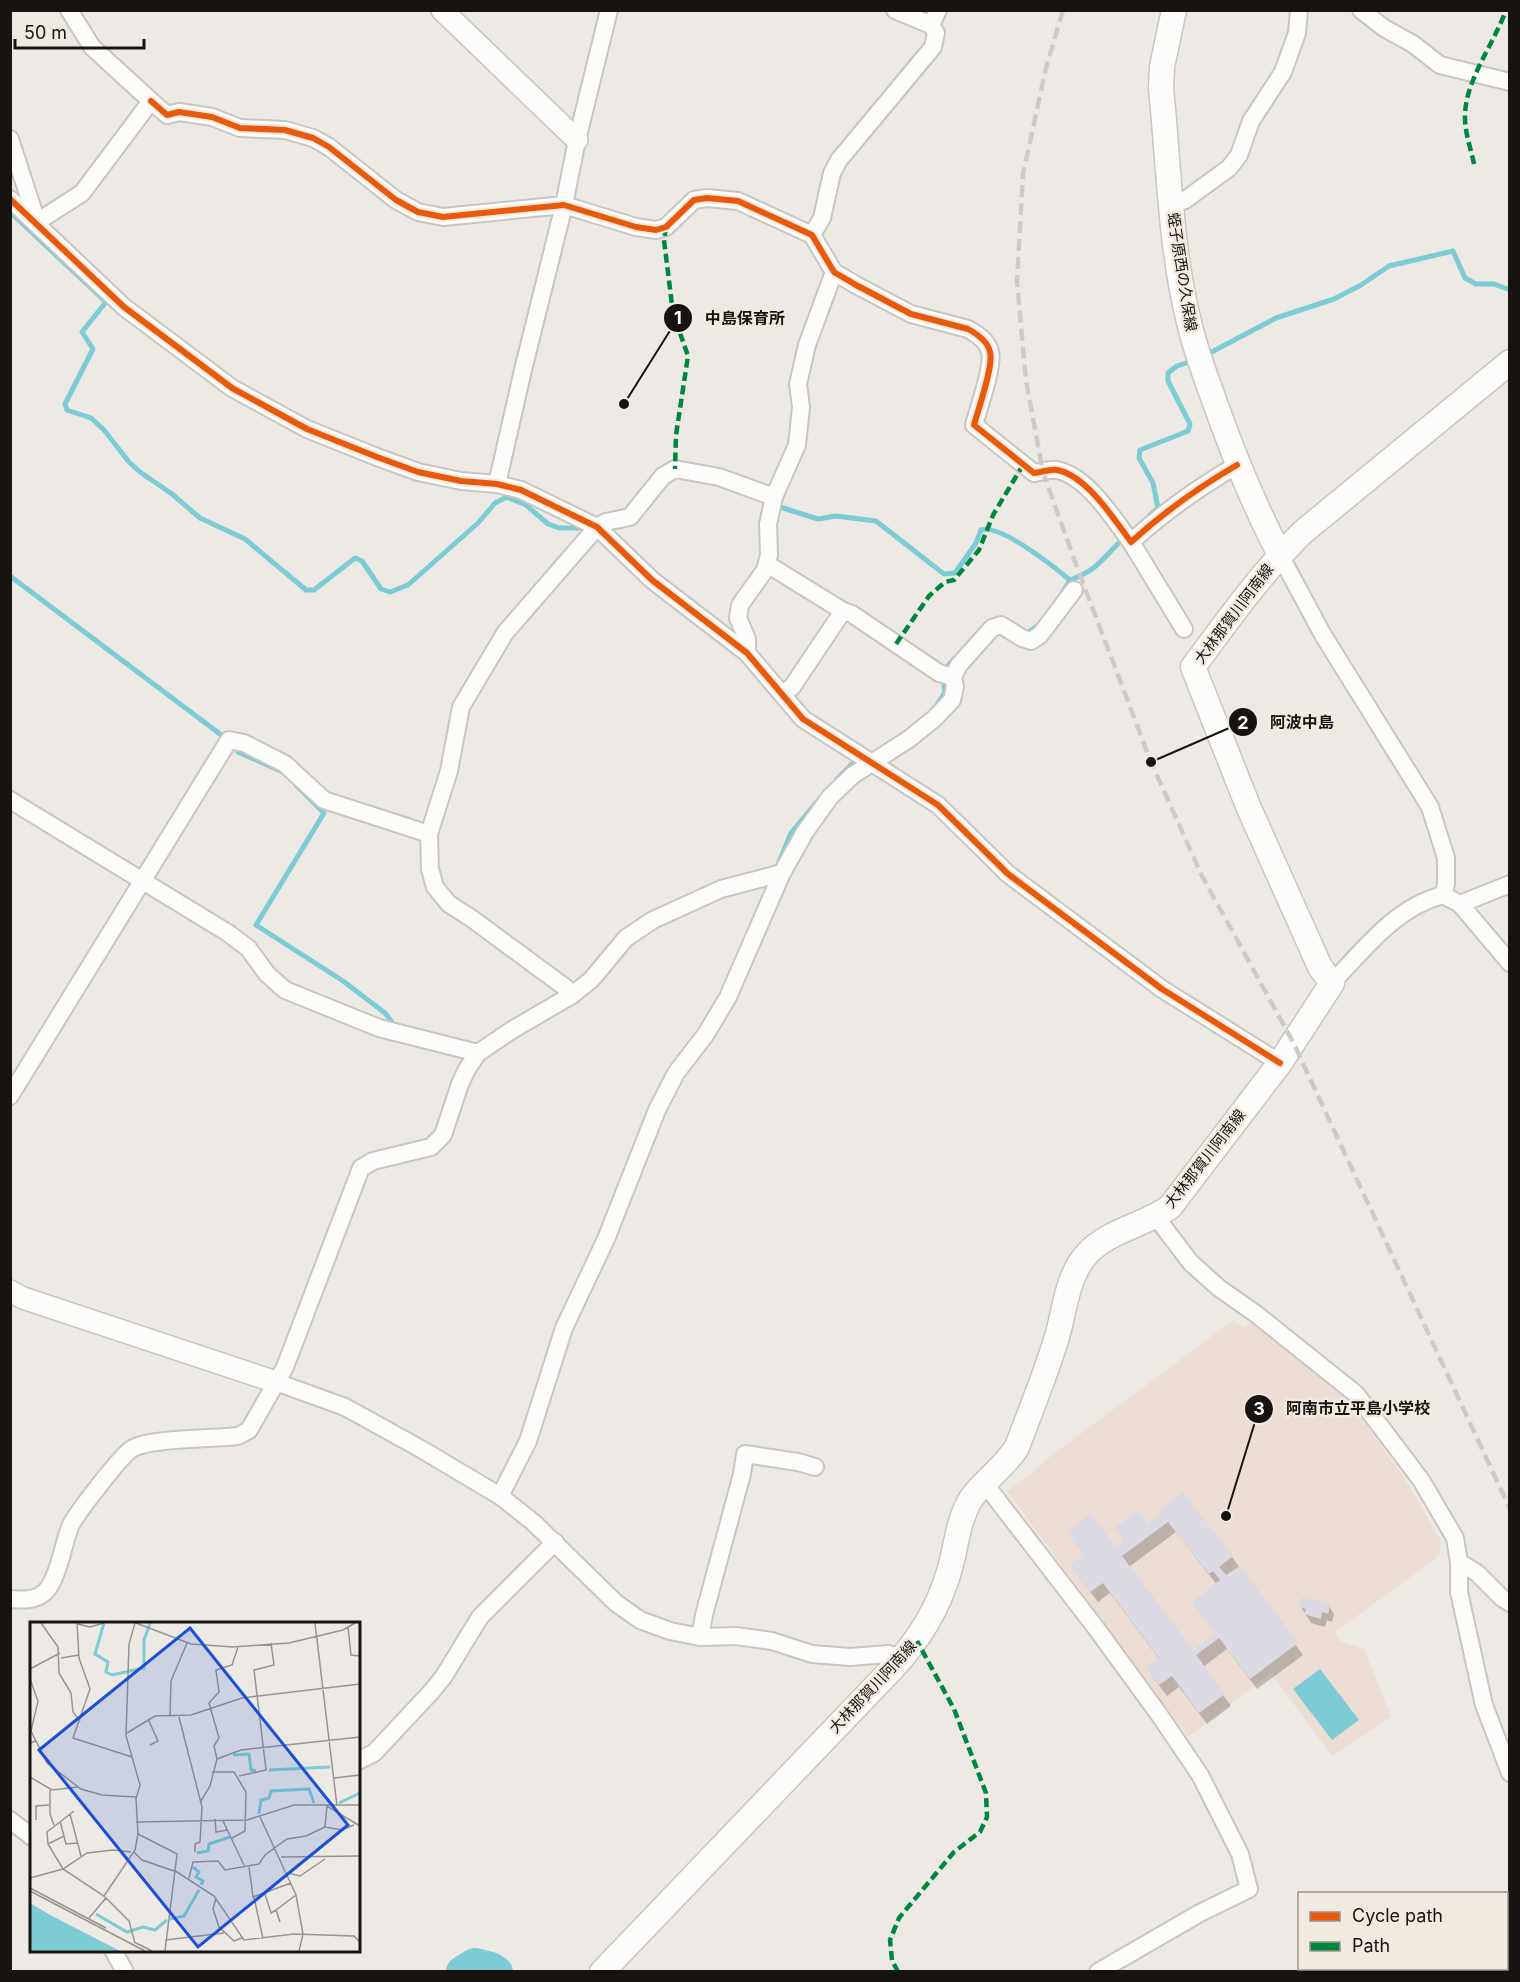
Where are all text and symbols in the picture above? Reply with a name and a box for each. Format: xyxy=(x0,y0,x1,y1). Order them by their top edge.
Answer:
scale bar xyxy=(15,12,144,50)
text: 50 m xyxy=(24,22,67,43)
street label: 蛭子原西の久保線 xyxy=(1164,211,1201,333)
callout: 中島保育所 xyxy=(663,301,797,335)
text: 1 xyxy=(674,307,682,328)
text: 中島保育所 xyxy=(705,308,785,328)
street label: 大林那賀川阿南線 xyxy=(1190,560,1277,667)
callout: 阿波中島 xyxy=(1228,705,1346,739)
text: 2 xyxy=(1237,712,1249,733)
text: 阿波中島 xyxy=(1270,712,1334,732)
street label: 大林那賀川阿南線 xyxy=(1160,1106,1249,1212)
callout: 阿南市立平島小学校 xyxy=(1244,1392,1442,1426)
text: 3 xyxy=(1253,1398,1265,1419)
text: 阿南市立平島小学校 xyxy=(1286,1398,1430,1418)
inset map xyxy=(30,1622,360,1952)
street label: 大林那賀川阿南線 xyxy=(825,1636,921,1737)
legend xyxy=(1298,1892,1508,1970)
text: Cycle path xyxy=(1352,1905,1443,1926)
text: Path xyxy=(1352,1935,1390,1956)

